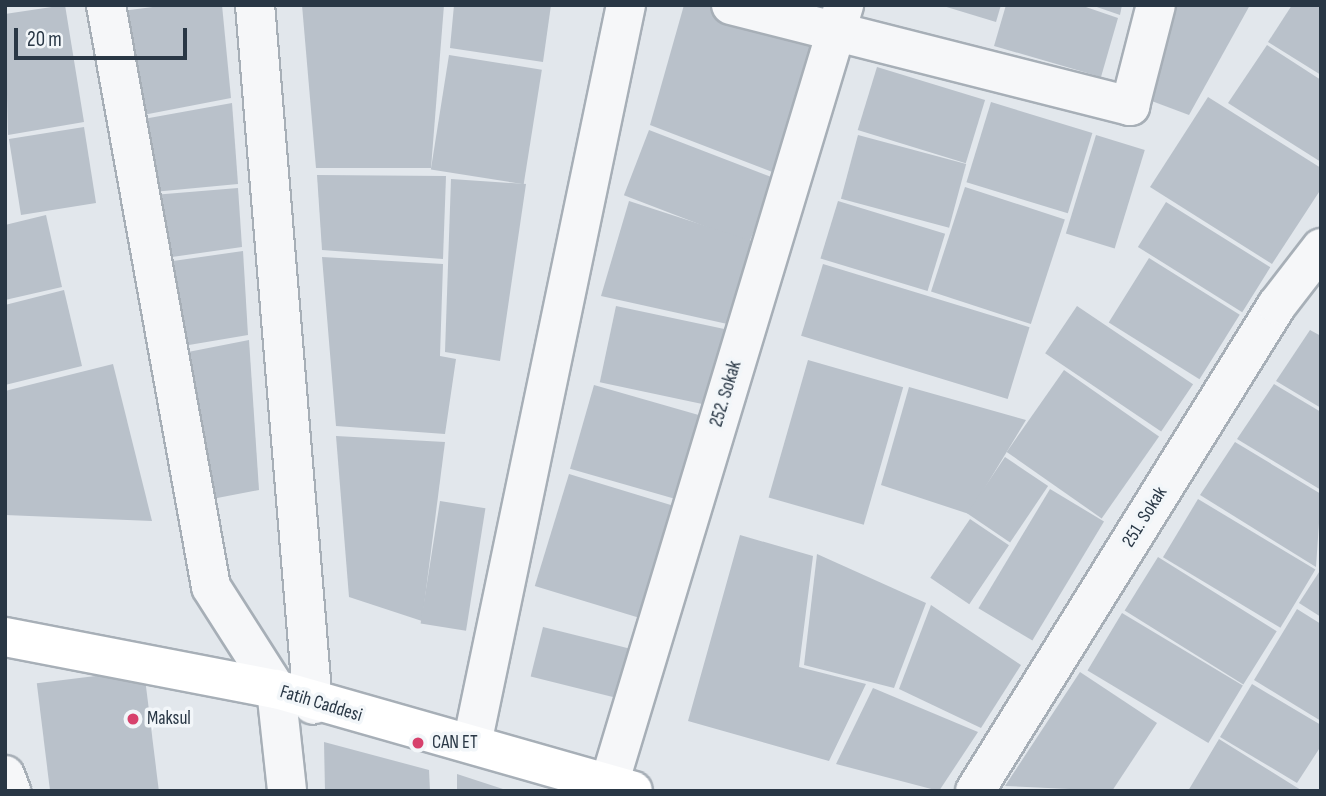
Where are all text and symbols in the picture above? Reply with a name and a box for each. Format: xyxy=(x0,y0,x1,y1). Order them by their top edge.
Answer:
scale bar xyxy=(18,14,191,58)
text: 20 m xyxy=(27,27,62,52)
street label: 252. Sokak xyxy=(705,358,747,430)
street label: 251. Sokak xyxy=(1118,483,1172,551)
street label: Fatih Caddesi xyxy=(277,681,365,727)
place label: Maksul xyxy=(147,708,191,730)
marker: Maksul xyxy=(125,711,141,727)
place label: CAN ET xyxy=(432,732,478,754)
marker: CAN ET xyxy=(410,735,426,751)

